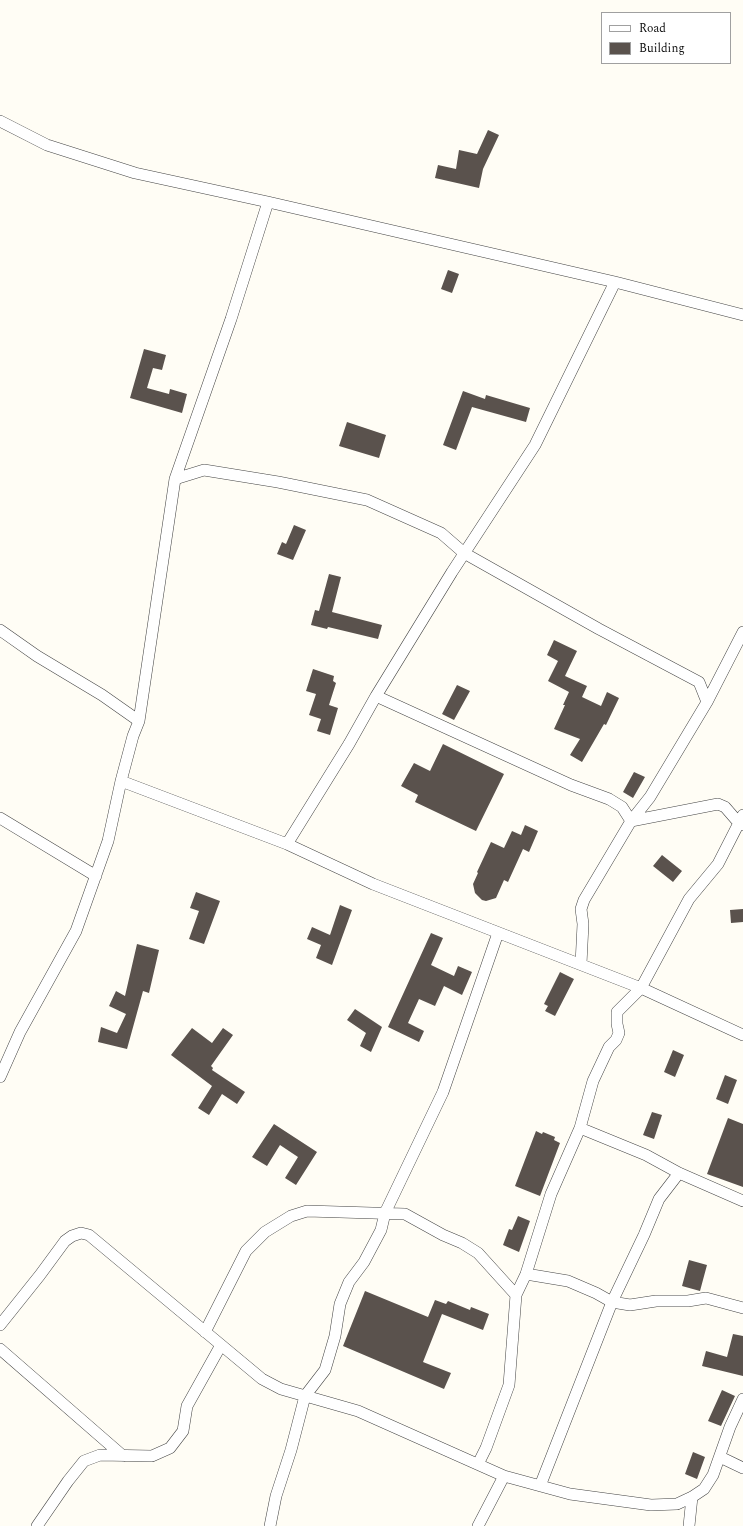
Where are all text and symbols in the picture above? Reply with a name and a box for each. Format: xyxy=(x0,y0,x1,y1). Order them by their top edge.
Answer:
legend xyxy=(601,12,731,64)
text: Road xyxy=(639,19,666,38)
text: Building xyxy=(639,39,685,58)

